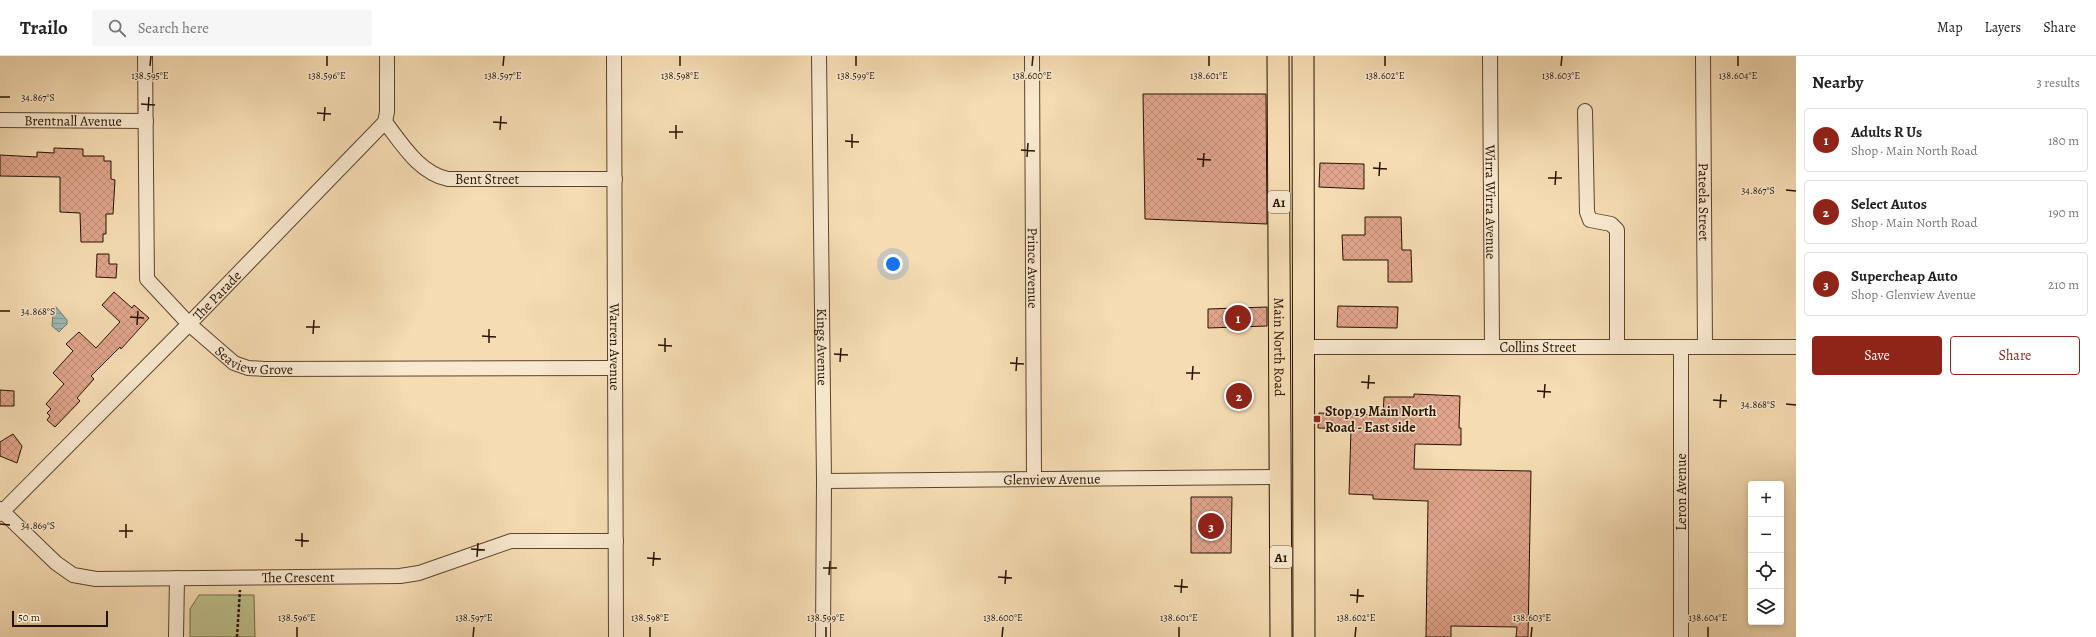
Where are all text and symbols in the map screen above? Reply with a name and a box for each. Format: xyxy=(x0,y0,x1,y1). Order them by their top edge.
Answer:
search box xyxy=(92,10,372,46)
text: Trailo xyxy=(20,15,68,41)
icon: search xyxy=(106,17,128,39)
text: Search here xyxy=(138,18,209,38)
text: Map xyxy=(1937,18,1963,37)
text: Layers xyxy=(1985,18,2021,37)
text: Share xyxy=(2043,18,2076,37)
text: 138.595°E xyxy=(131,69,169,82)
text: 138.596°E xyxy=(308,69,346,82)
text: 138.597°E xyxy=(484,69,522,82)
text: 138.598°E xyxy=(661,69,699,82)
text: 138.599°E xyxy=(837,69,875,82)
text: 138.600°E xyxy=(1012,69,1052,82)
text: 138.601°E xyxy=(1190,69,1228,82)
text: 138.602°E xyxy=(1365,69,1405,82)
text: 138.603°E xyxy=(1542,69,1580,82)
text: 138.604°E xyxy=(1719,69,1758,82)
text: Nearby xyxy=(1812,71,1863,94)
text: 3 results xyxy=(2036,74,2080,91)
text: 34.867°S xyxy=(21,91,55,104)
street label: Brentnall Avenue xyxy=(24,111,122,131)
text: Adults R Us xyxy=(1851,122,1922,142)
text: 1 xyxy=(1824,132,1828,149)
text: 180 m xyxy=(2048,132,2079,149)
text: Shop · Main North Road xyxy=(1851,142,1977,159)
street label: Wirra Wirra Avenue xyxy=(1481,144,1500,259)
street label: Pateela Street xyxy=(1694,163,1713,242)
street label: Bent Street xyxy=(455,170,519,189)
text: 34.867°S xyxy=(1741,184,1775,197)
road number: A1 xyxy=(1268,191,1290,213)
text: Select Autos xyxy=(1851,194,1927,214)
text: 2 xyxy=(1823,204,1829,221)
text: 190 m xyxy=(2048,204,2079,221)
text: Shop · Main North Road xyxy=(1851,214,1977,231)
street label: Prince Avenue xyxy=(1023,227,1042,309)
your location xyxy=(883,254,903,274)
text: Supercheap Auto xyxy=(1851,266,1958,286)
street label: The Parade xyxy=(189,267,246,325)
text: 3 xyxy=(1823,276,1829,293)
text: 210 m xyxy=(2048,276,2079,293)
text: Shop · Glenview Avenue xyxy=(1851,286,1976,303)
street label: Main North Road xyxy=(1269,297,1289,397)
street label: Warren Avenue xyxy=(605,302,624,391)
pin: 1 xyxy=(1225,303,1251,333)
text: 34.868°S xyxy=(21,305,55,318)
street label: Kings Avenue xyxy=(812,308,832,386)
button: Save xyxy=(1812,336,1942,375)
button: Share xyxy=(1950,336,2080,375)
street label: Collins Street xyxy=(1500,338,1577,357)
street label: Seaview Grove xyxy=(211,342,293,379)
pin: 2 xyxy=(1226,381,1252,411)
text: 34.868°S xyxy=(1741,398,1775,411)
place label: Stop 19 Main North Road - East side xyxy=(1325,402,1437,437)
marker: Stop 19 Main North Road - East side xyxy=(1312,414,1322,424)
street label: Leron Avenue xyxy=(1672,453,1691,531)
street label: Glenview Avenue xyxy=(1003,470,1101,489)
map controls xyxy=(1748,481,1784,625)
button: + xyxy=(1748,481,1784,517)
pin: 3 xyxy=(1198,511,1224,541)
button: − xyxy=(1748,517,1784,553)
text: 34.869°S xyxy=(21,519,55,532)
road number: A1 xyxy=(1270,546,1292,568)
button: locate xyxy=(1748,553,1784,589)
street label: The Crescent xyxy=(262,568,335,587)
button: layers xyxy=(1748,589,1784,625)
scale bar xyxy=(12,609,108,628)
text: 50 m xyxy=(18,610,40,625)
text: 138.596°E xyxy=(278,611,316,624)
text: 138.597°E xyxy=(455,611,493,624)
text: 138.598°E xyxy=(631,611,669,624)
text: 138.599°E xyxy=(807,611,845,624)
text: 138.600°E xyxy=(983,611,1023,624)
text: 138.601°E xyxy=(1160,611,1198,624)
text: 138.602°E xyxy=(1336,611,1376,624)
text: 138.603°E xyxy=(1513,611,1551,624)
text: 138.604°E xyxy=(1689,611,1728,624)

